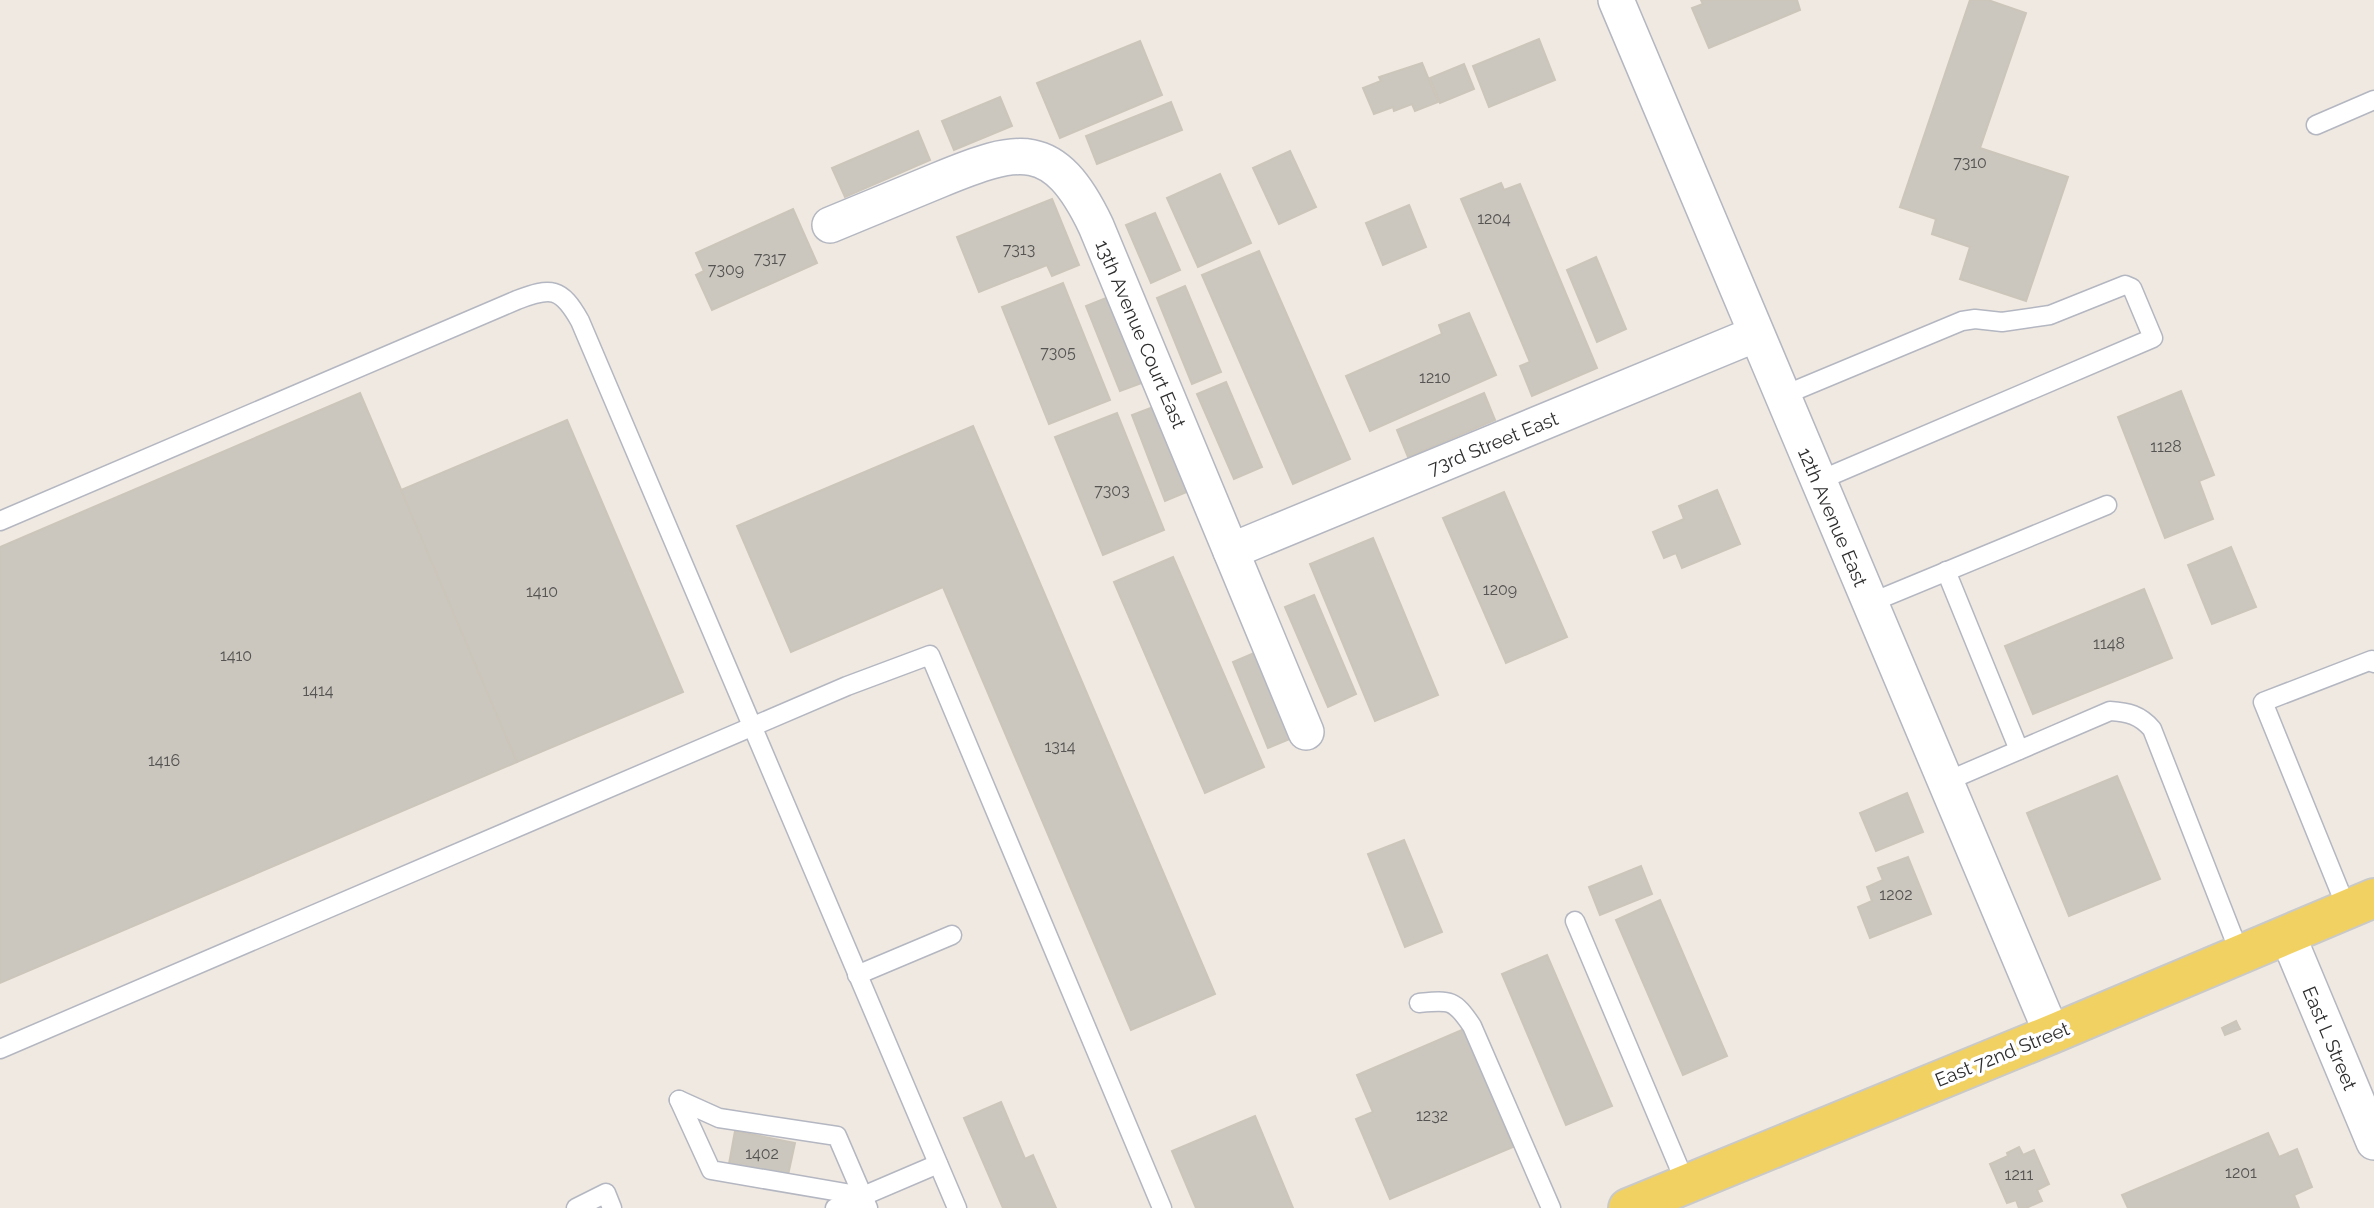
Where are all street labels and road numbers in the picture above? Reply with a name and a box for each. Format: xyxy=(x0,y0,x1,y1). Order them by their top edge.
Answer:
street label: 13th Avenue Court East xyxy=(1091,237,1191,432)
street label: 73rd Street East xyxy=(1425,407,1562,479)
street label: 12th Avenue East xyxy=(1794,444,1872,590)
street label: East L Street xyxy=(2298,983,2362,1094)
street label: East 72nd Street xyxy=(1932,1017,2073,1091)

